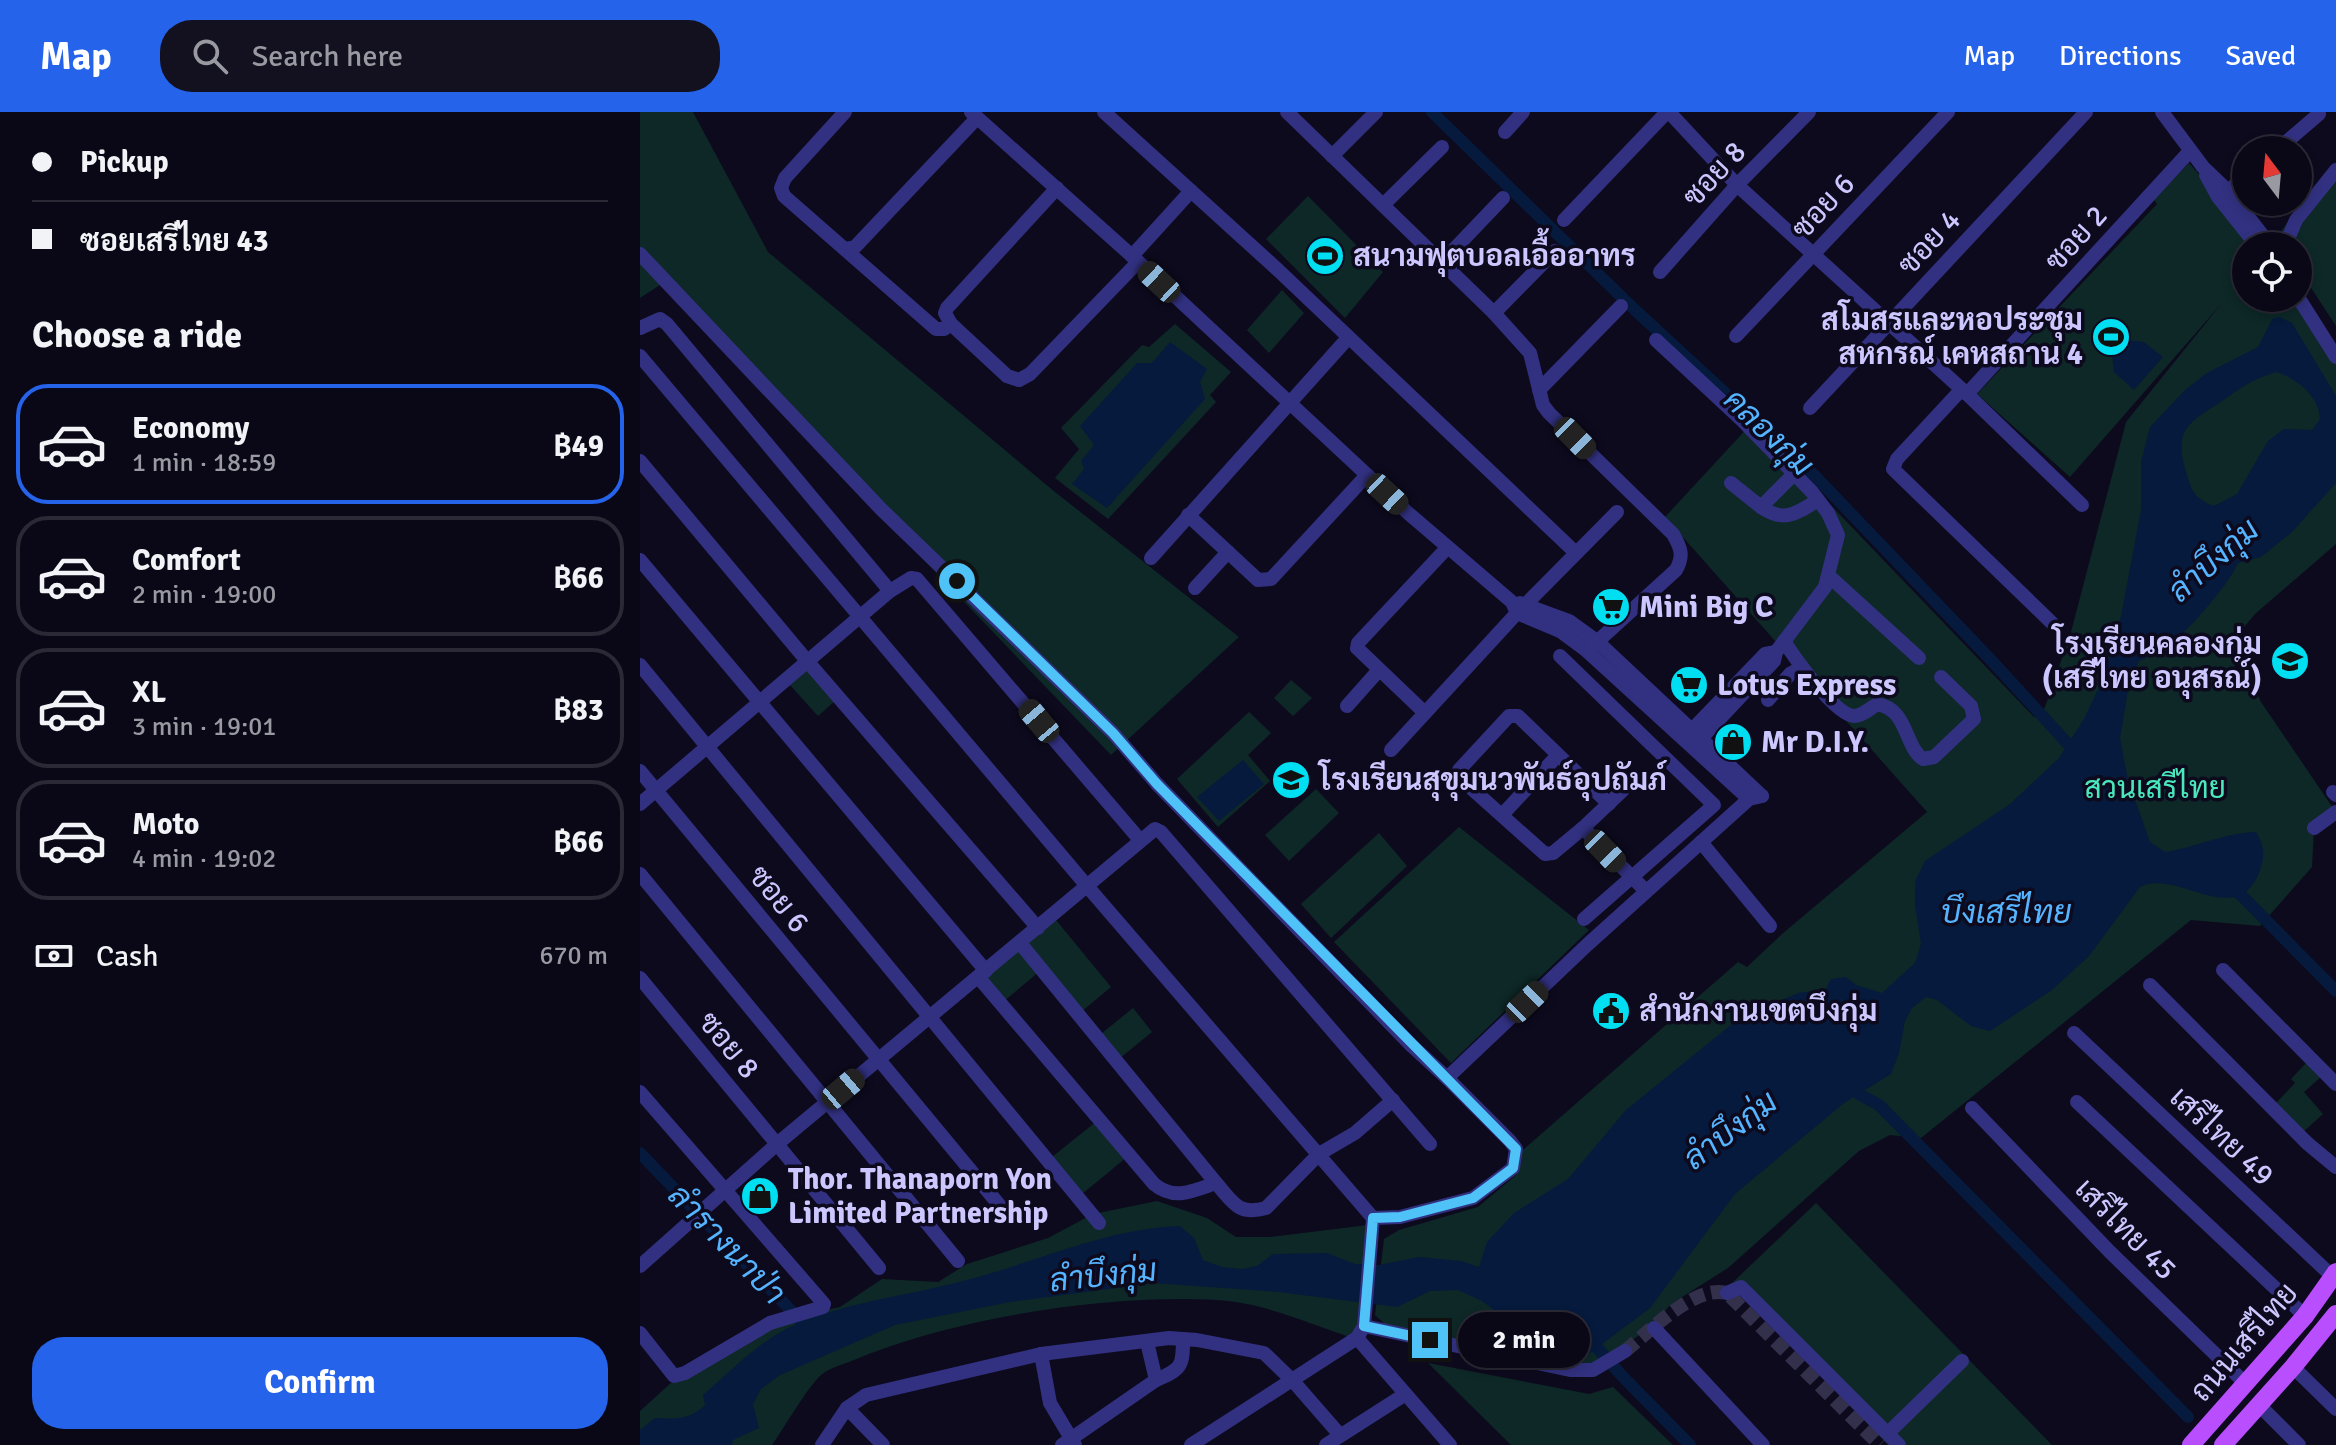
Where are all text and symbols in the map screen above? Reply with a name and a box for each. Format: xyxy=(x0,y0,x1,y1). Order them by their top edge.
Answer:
search box xyxy=(160,20,720,92)
text: Map xyxy=(40,33,112,80)
icon: search xyxy=(188,34,232,78)
text: Search here xyxy=(252,38,403,75)
text: Map xyxy=(1963,39,2015,73)
text: Directions xyxy=(2059,39,2181,73)
text: Saved xyxy=(2225,39,2296,73)
street label: ซอย 8 xyxy=(1675,134,1754,215)
north arrow xyxy=(2232,136,2312,216)
map controls xyxy=(2232,136,2312,312)
text: Pickup xyxy=(80,144,169,181)
street label: ซอย 6 xyxy=(1784,166,1863,247)
street label: ซอย 2 xyxy=(2037,198,2116,279)
street label: ซอย 4 xyxy=(1890,202,1969,283)
text: ซอยเสรีไทย 43 xyxy=(80,223,269,260)
place label: สนามฟุตบอลเอื้ออาทร xyxy=(1353,227,1636,277)
button: locate xyxy=(2232,232,2312,312)
sports icon: สนามฟุตบอลเอื้ออาทร xyxy=(1304,235,1346,277)
car xyxy=(1133,257,1185,307)
place label: สโมสรและหอประชุม สหกรณ์ เคหสถาน 4 xyxy=(1821,299,2083,373)
text: Choose a ride xyxy=(32,313,242,358)
sports icon: สโมสรและหอประชุม สหกรณ์ เคหสถาน 4 xyxy=(2090,316,2132,358)
water label: คลองกุ่ม xyxy=(1714,380,1822,486)
icon: car xyxy=(36,408,108,480)
text: Economy xyxy=(132,410,249,447)
car xyxy=(1550,413,1600,463)
text: ฿49 xyxy=(554,428,604,465)
text: 1 min · 18:59 xyxy=(132,447,276,479)
car xyxy=(1361,469,1413,519)
water label: ลำบึงกุ่ม xyxy=(2159,509,2268,612)
icon: car xyxy=(36,540,108,612)
text: Comfort xyxy=(132,542,241,579)
text: ฿66 xyxy=(554,560,604,597)
route start xyxy=(939,563,975,599)
text: 2 min · 19:00 xyxy=(132,579,276,611)
supermarket icon: Mini Big C xyxy=(1590,586,1632,628)
place label: Mini Big C xyxy=(1639,589,1773,626)
place label: โรงเรียนคลองกุ่ม (เสรีไทย อนุสรณ์) xyxy=(2042,623,2262,699)
school or university icon: โรงเรียนคลองกุ่ม (เสรีไทย อนุสรณ์) xyxy=(2269,640,2311,682)
supermarket icon: Lotus Express xyxy=(1668,664,1710,706)
place label: Lotus Express xyxy=(1717,667,1896,704)
icon: car xyxy=(36,672,108,744)
text: XL xyxy=(132,674,166,711)
text: ฿83 xyxy=(554,692,604,729)
car xyxy=(1014,695,1064,747)
text: 3 min · 19:01 xyxy=(132,711,276,743)
shop icon: Mr D.I.Y. xyxy=(1712,721,1754,763)
place label: Mr D.I.Y. xyxy=(1761,724,1869,761)
school or university icon: โรงเรียนสุขุมนวพันธ์อุปถัมภ์ xyxy=(1270,759,1312,801)
place label: โรงเรียนสุขุมนวพันธ์อุปถัมภ์ xyxy=(1317,759,1668,801)
park label: สวนเสรีไทย xyxy=(2084,768,2226,807)
icon: car xyxy=(36,804,108,876)
text: Moto xyxy=(132,806,199,843)
text: ฿66 xyxy=(554,824,604,861)
car xyxy=(1580,825,1630,877)
text: 4 min · 19:02 xyxy=(132,843,276,875)
street label: ซอย 6 xyxy=(740,858,817,941)
water label: บึงเสรีไทย xyxy=(1941,891,2071,932)
icon: cash xyxy=(32,934,76,978)
text: Cash xyxy=(96,938,159,975)
text: 670 m xyxy=(539,940,608,972)
car xyxy=(1501,977,1553,1027)
public building icon: สำนักงานเขตบึงกุ่ม xyxy=(1590,990,1632,1032)
place label: สำนักงานเขตบึงกุ่ม xyxy=(1639,991,1877,1032)
street label: ซอย 8 xyxy=(690,1004,767,1086)
car xyxy=(817,1064,869,1114)
street label: เสรีไทย 49 xyxy=(2162,1077,2283,1194)
water label: ลำบึงกุ่ม xyxy=(1675,1082,1786,1180)
place label: Thor. Thanaporn Yon Limited Partnership xyxy=(788,1161,1052,1232)
street label: เสรีไทย 45 xyxy=(2067,1169,2186,1288)
shop icon: Thor. Thanaporn Yon Limited Partnership xyxy=(739,1175,781,1217)
water label: ลำรางนาป่า xyxy=(660,1176,793,1313)
water label: ลำบึงกุ่ม xyxy=(1048,1249,1159,1302)
street label: ถนนเสรีไทย xyxy=(2181,1274,2306,1409)
callout: 2 min xyxy=(1458,1312,1590,1368)
route end xyxy=(1412,1322,1448,1358)
text: 2 min xyxy=(1493,1324,1555,1356)
button: Confirm xyxy=(32,1337,608,1429)

